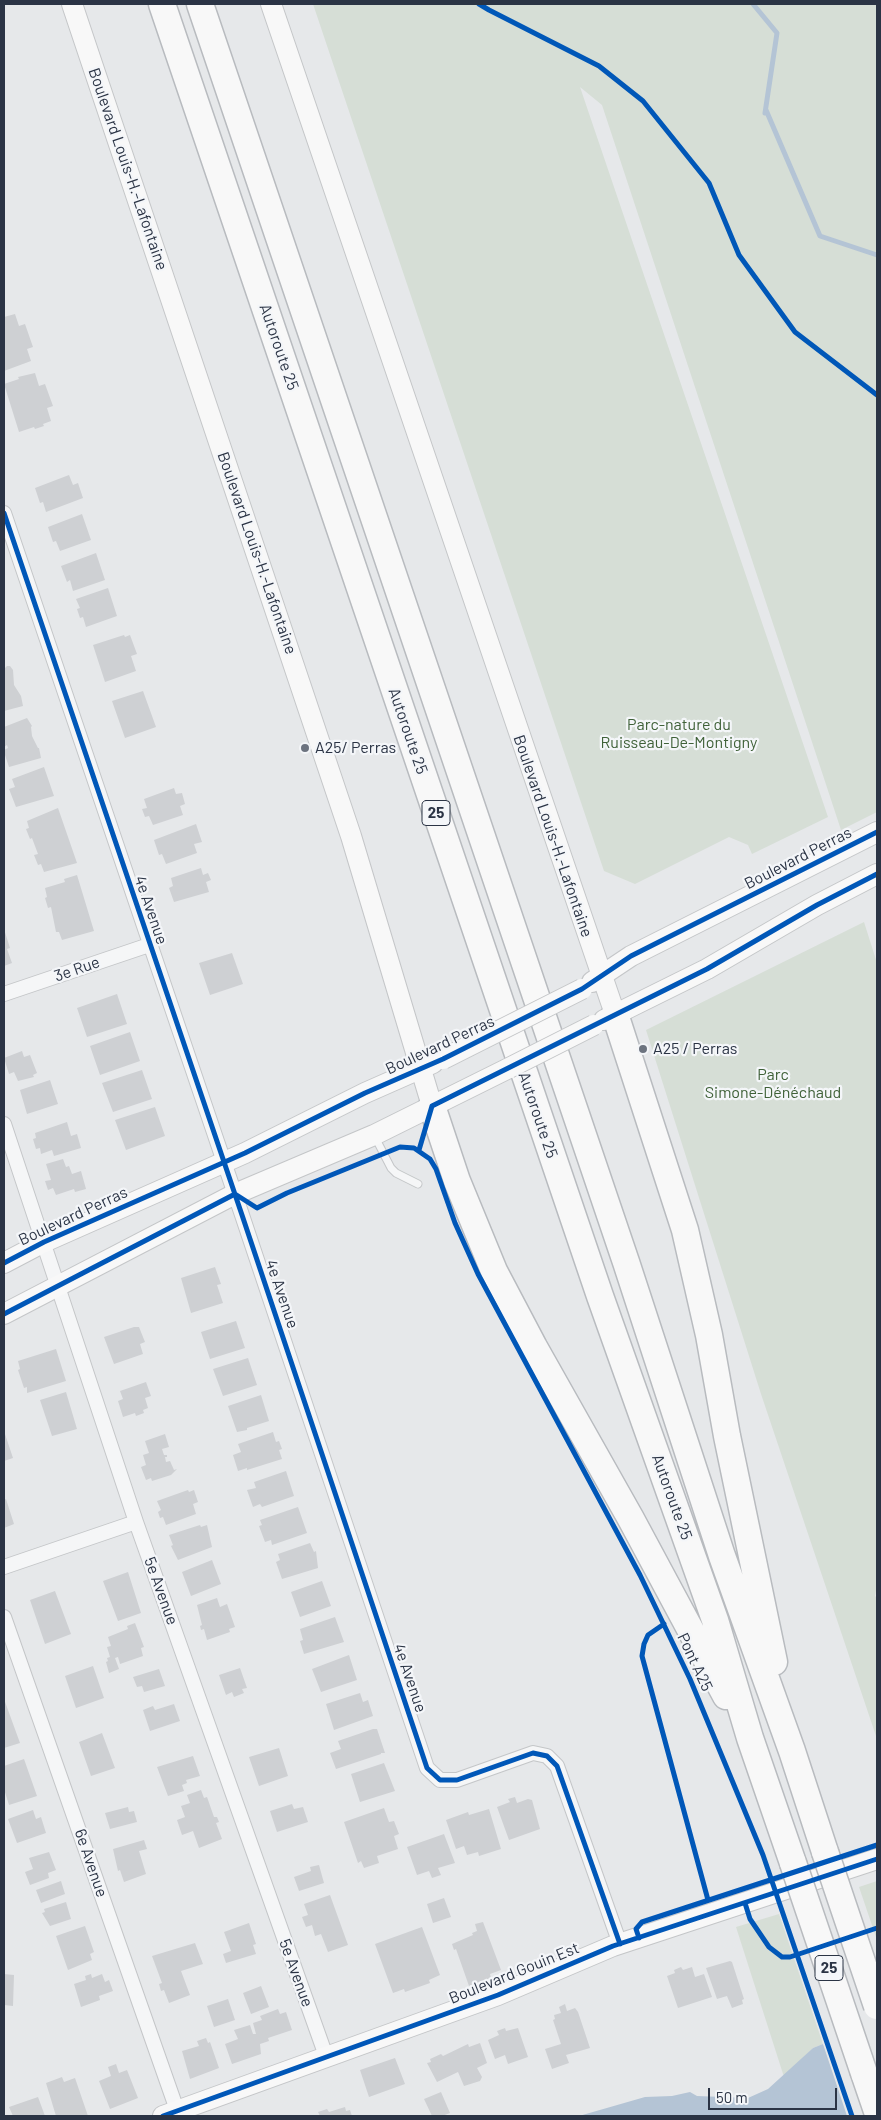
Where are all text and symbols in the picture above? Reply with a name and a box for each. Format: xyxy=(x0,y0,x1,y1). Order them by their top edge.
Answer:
street label: Boulevard Louis-H.-Lafontaine xyxy=(84,65,172,273)
street label: Autoroute 25 xyxy=(255,301,303,393)
street label: Boulevard Louis-H.-Lafontaine xyxy=(213,449,301,657)
street label: Autoroute 25 xyxy=(384,685,432,777)
park label: Parc-nature du Ruisseau-De-Montigny xyxy=(601,715,757,753)
street label: Boulevard Louis-H.-Lafontaine xyxy=(509,732,597,940)
place label: A25/ Perras xyxy=(315,738,396,758)
marker: A25/ Perras xyxy=(299,742,311,754)
road number: 25 xyxy=(422,800,450,826)
street label: Boulevard Perras xyxy=(741,823,855,893)
street label: 4e Avenue xyxy=(130,873,172,947)
street label: 3e Rue xyxy=(52,952,102,986)
street label: Boulevard Perras xyxy=(383,1011,497,1079)
place label: A25 / Perras xyxy=(653,1039,738,1059)
marker: A25 / Perras xyxy=(637,1043,649,1055)
park label: Parc Simone-Dénéchaud xyxy=(705,1065,841,1103)
street label: Autoroute 25 xyxy=(514,1069,562,1161)
street label: Boulevard Perras xyxy=(16,1182,130,1250)
street label: 4e Avenue xyxy=(261,1257,303,1331)
street label: Autoroute 25 xyxy=(648,1452,696,1542)
street label: 5e Avenue xyxy=(140,1554,182,1628)
street label: Pont A25 xyxy=(673,1630,717,1694)
street label: 4e Avenue xyxy=(389,1641,431,1715)
street label: 6e Avenue xyxy=(70,1826,112,1900)
street label: 5e Avenue xyxy=(275,1936,317,2010)
street label: Boulevard Gouin Est xyxy=(446,1938,582,2008)
road number: 25 xyxy=(815,1956,843,1980)
scale bar xyxy=(711,2078,840,2110)
text: 50 m xyxy=(716,2088,748,2106)

